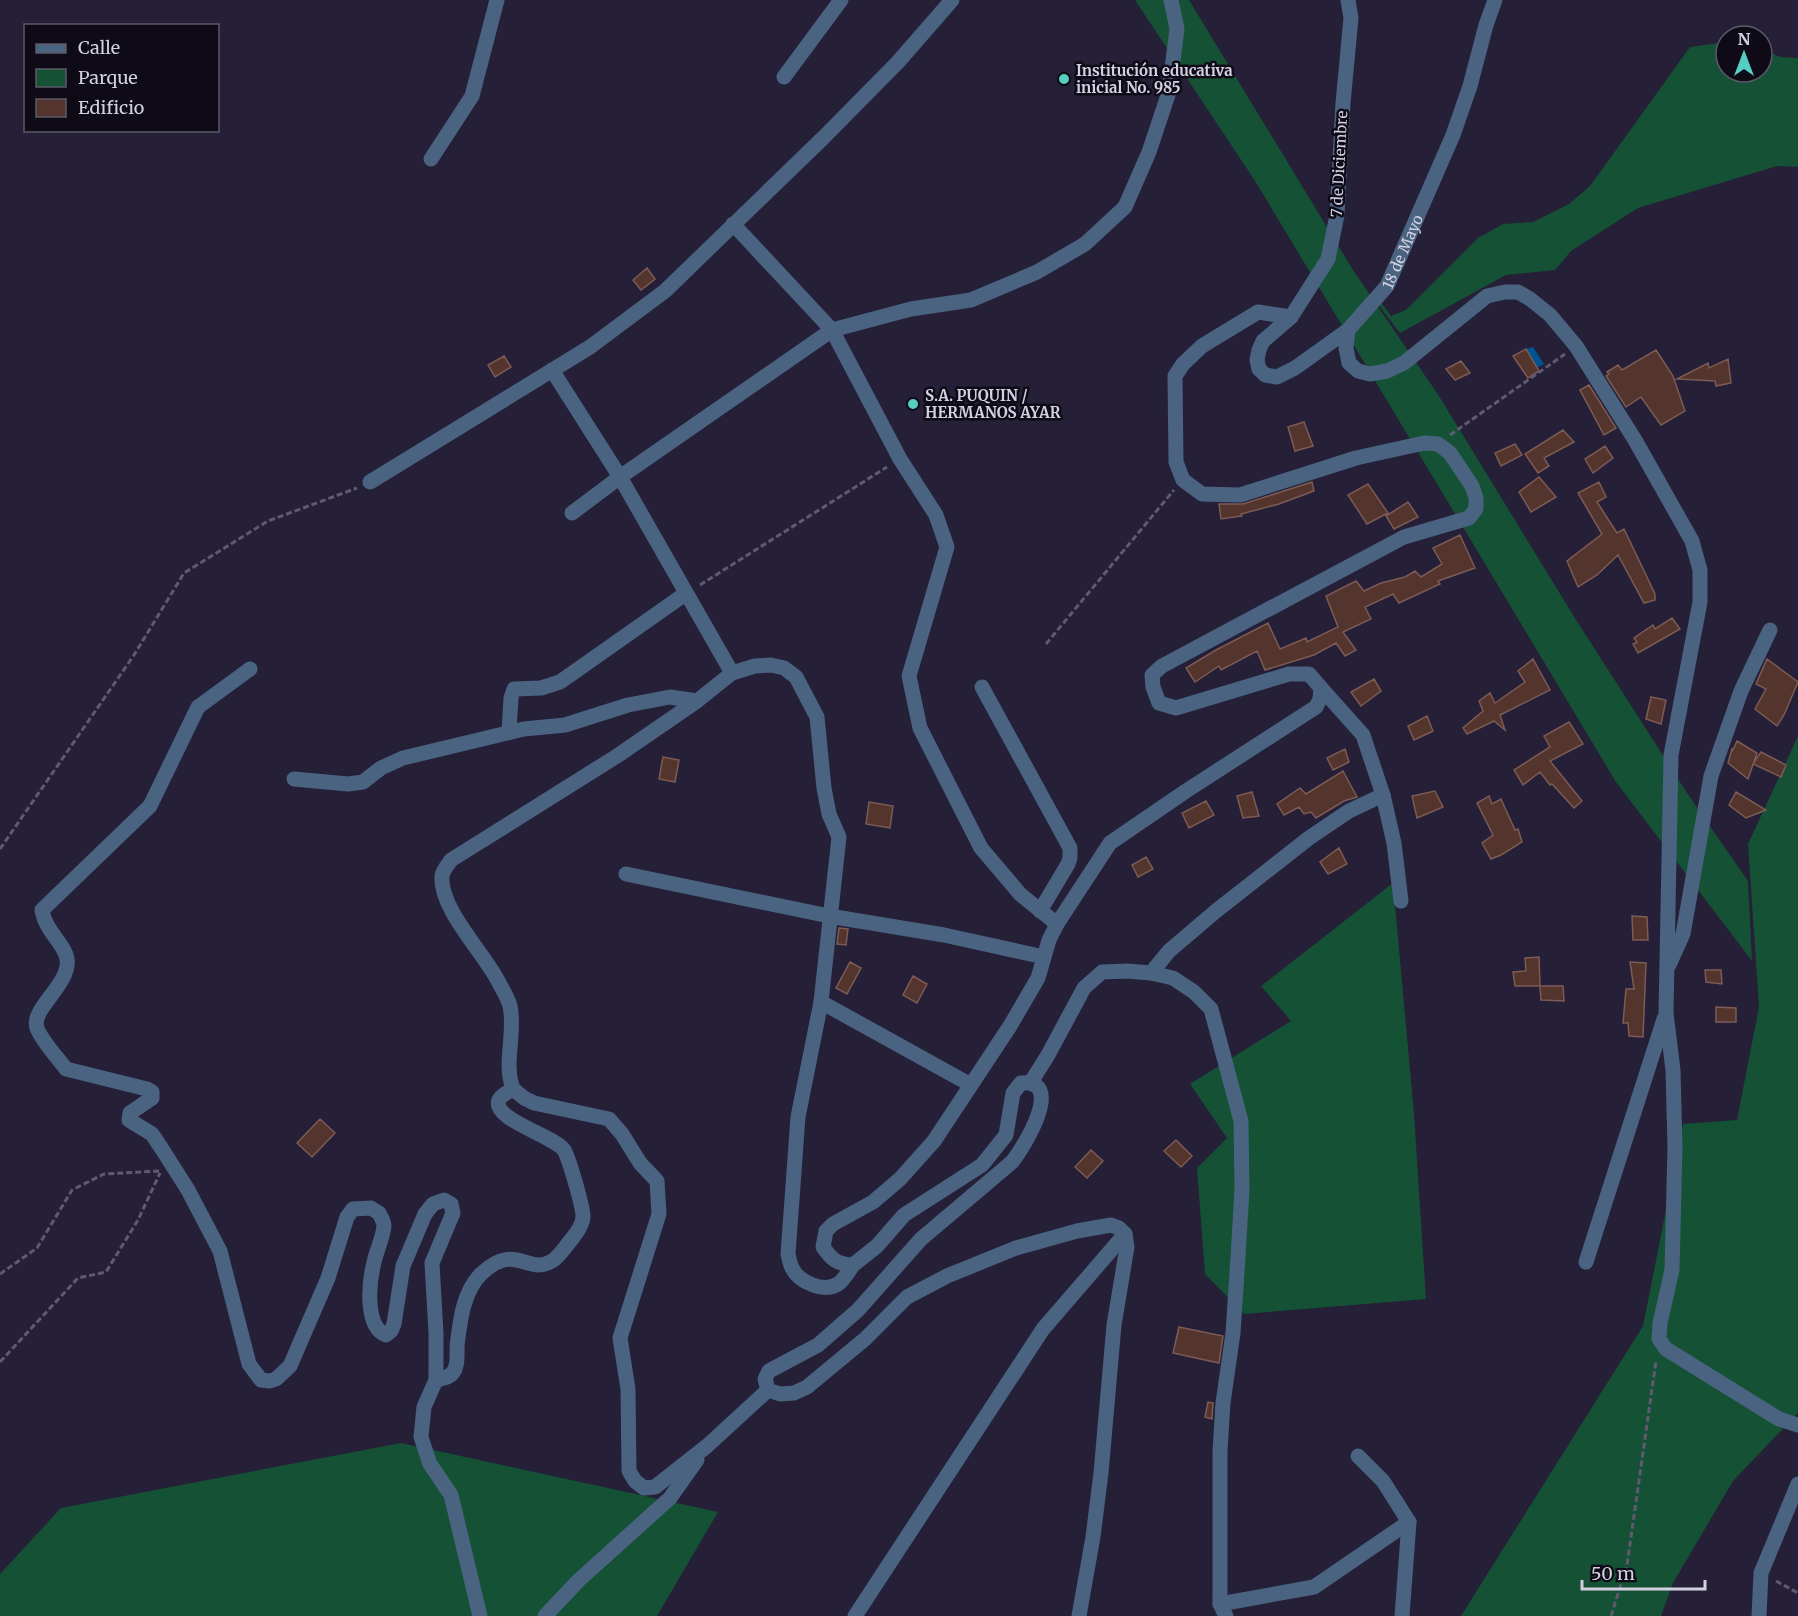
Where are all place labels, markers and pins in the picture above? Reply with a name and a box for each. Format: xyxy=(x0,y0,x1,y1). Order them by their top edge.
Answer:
place label: Institución educativa inicial No. 985 xyxy=(1076,61,1233,97)
marker: Institución educativa inicial No. 985 xyxy=(1057,72,1071,86)
place label: S.A. PUQUIN / HERMANOS AYAR xyxy=(925,386,1061,422)
marker: S.A. PUQUIN / HERMANOS AYAR xyxy=(906,397,920,411)

